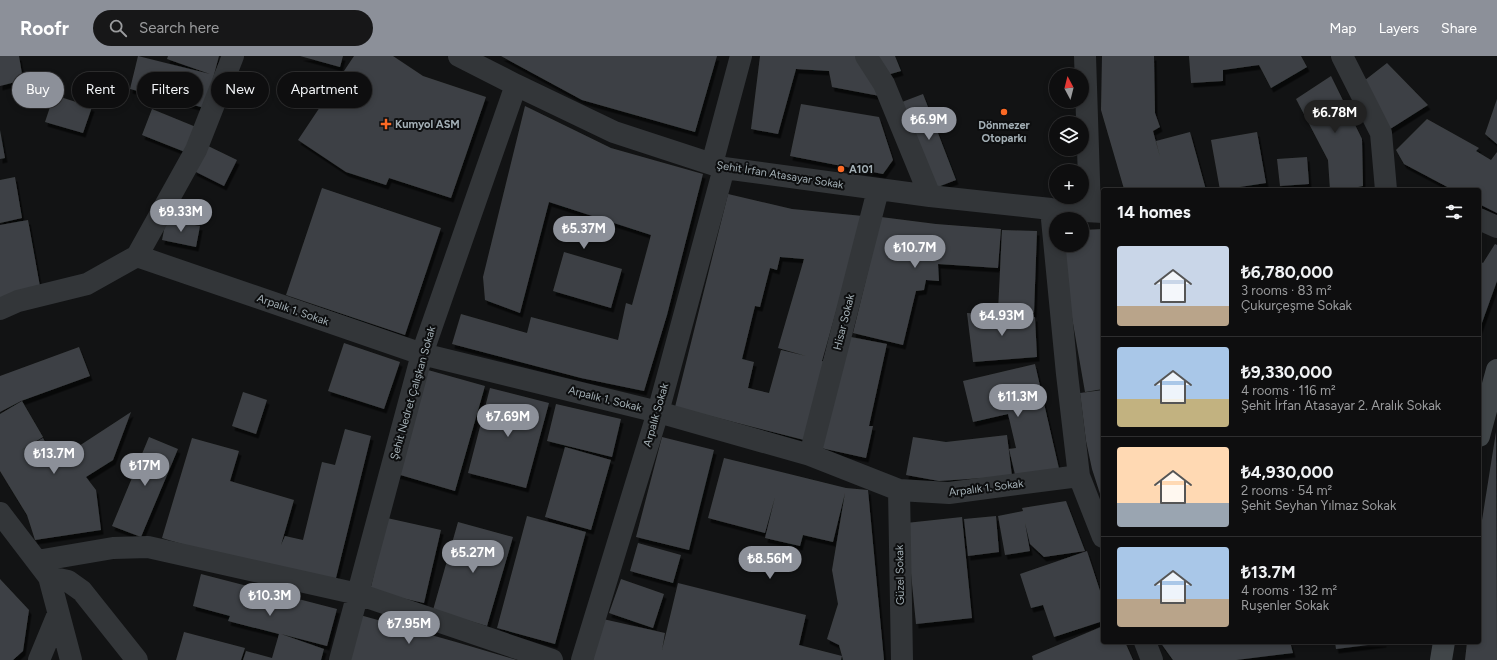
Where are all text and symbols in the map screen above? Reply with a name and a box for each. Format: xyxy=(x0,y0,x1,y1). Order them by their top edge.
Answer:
search box xyxy=(93,10,373,46)
text: Roofr xyxy=(20,17,69,40)
icon: search xyxy=(107,17,129,39)
text: Search here xyxy=(139,19,219,37)
text: Map xyxy=(1329,20,1357,37)
text: Layers xyxy=(1379,20,1419,37)
text: Share xyxy=(1441,20,1477,37)
north arrow xyxy=(1049,68,1089,108)
map controls xyxy=(1049,68,1089,252)
chip: Buy xyxy=(12,72,64,108)
chip: Rent xyxy=(72,72,129,108)
chip: Filters xyxy=(137,72,203,108)
chip: New xyxy=(211,72,269,108)
chip: Apartment xyxy=(277,72,372,108)
pin: ₺6.78M xyxy=(1302,100,1368,134)
text: ₺6.78M xyxy=(1313,105,1357,120)
pin: ₺6.9M xyxy=(901,107,957,141)
marker: Dönmezer Otoparkı xyxy=(999,107,1009,117)
text: ₺6.9M xyxy=(911,112,947,127)
button: layers xyxy=(1049,116,1089,156)
marker: Kumyol ASM xyxy=(380,118,392,130)
place label: Kumyol ASM xyxy=(395,118,460,131)
place label: Dönmezer Otoparkı xyxy=(978,119,1031,145)
street label: Şehit İrfan Atasayar Sokak xyxy=(716,159,845,192)
place label: A101 xyxy=(849,163,873,176)
marker: A101 xyxy=(836,164,846,174)
button: + xyxy=(1049,164,1089,204)
pin: ₺9.33M xyxy=(148,199,214,233)
icon: filters xyxy=(1443,201,1465,223)
text: 14 homes xyxy=(1117,202,1191,222)
text: ₺9.33M xyxy=(159,204,203,219)
button: − xyxy=(1049,212,1089,252)
pin: ₺5.37M xyxy=(551,216,617,250)
text: ₺5.37M xyxy=(562,221,606,236)
pin: ₺10.7M xyxy=(882,235,948,269)
text: ₺10.7M xyxy=(894,240,936,255)
icon: home xyxy=(1149,262,1197,310)
text: ₺6,780,000 xyxy=(1241,262,1333,282)
text: 3 rooms · 83 m² xyxy=(1241,283,1332,298)
street label: Arpalık 1. Sokak xyxy=(255,292,331,329)
street label: Hisar Sokak xyxy=(831,292,857,351)
text: Çukurçeşme Sokak xyxy=(1241,298,1352,313)
pin: ₺4.93M xyxy=(969,303,1035,337)
text: ₺4.93M xyxy=(980,308,1024,323)
street label: Şehit Nedret Çalışkan Sokak xyxy=(388,324,439,461)
text: ₺9,330,000 xyxy=(1241,362,1332,382)
icon: home xyxy=(1149,363,1197,411)
street label: Arpalık Sokak xyxy=(641,381,671,448)
text: 4 rooms · 116 m² xyxy=(1241,383,1336,398)
street label: Arpalık 1. Sokak xyxy=(567,384,644,415)
pin: ₺11.3M xyxy=(985,384,1051,418)
text: ₺11.3M xyxy=(998,389,1038,404)
text: Şehit İrfan Atasayar 2. Aralık Sokak xyxy=(1241,398,1441,413)
pin: ₺7.69M xyxy=(475,404,541,438)
text: ₺7.69M xyxy=(486,409,530,424)
pin: ₺13.7M xyxy=(21,441,87,475)
text: ₺13.7M xyxy=(33,446,75,461)
pin: ₺17M xyxy=(121,453,169,487)
text: ₺17M xyxy=(129,458,161,473)
text: ₺4,930,000 xyxy=(1241,462,1334,482)
icon: home xyxy=(1149,463,1197,511)
street label: Arpalık 1. Sokak xyxy=(948,477,1025,499)
text: 2 rooms · 54 m² xyxy=(1241,483,1332,498)
text: Şehit Seyhan Yılmaz Sokak xyxy=(1241,498,1396,513)
pin: ₺5.27M xyxy=(440,540,506,574)
street label: Güzel Sokak xyxy=(893,544,907,605)
text: ₺5.27M xyxy=(451,545,495,560)
pin: ₺8.56M xyxy=(737,546,803,580)
text: ₺8.56M xyxy=(748,551,792,566)
text: ₺13.7M xyxy=(1241,562,1296,582)
icon: home xyxy=(1149,563,1197,611)
pin: ₺10.3M xyxy=(237,583,303,617)
text: 4 rooms · 132 m² xyxy=(1241,583,1337,598)
text: ₺10.3M xyxy=(249,588,291,603)
text: Ruşenler Sokak xyxy=(1241,598,1329,613)
pin: ₺7.95M xyxy=(376,611,442,645)
text: ₺7.95M xyxy=(387,616,431,631)

